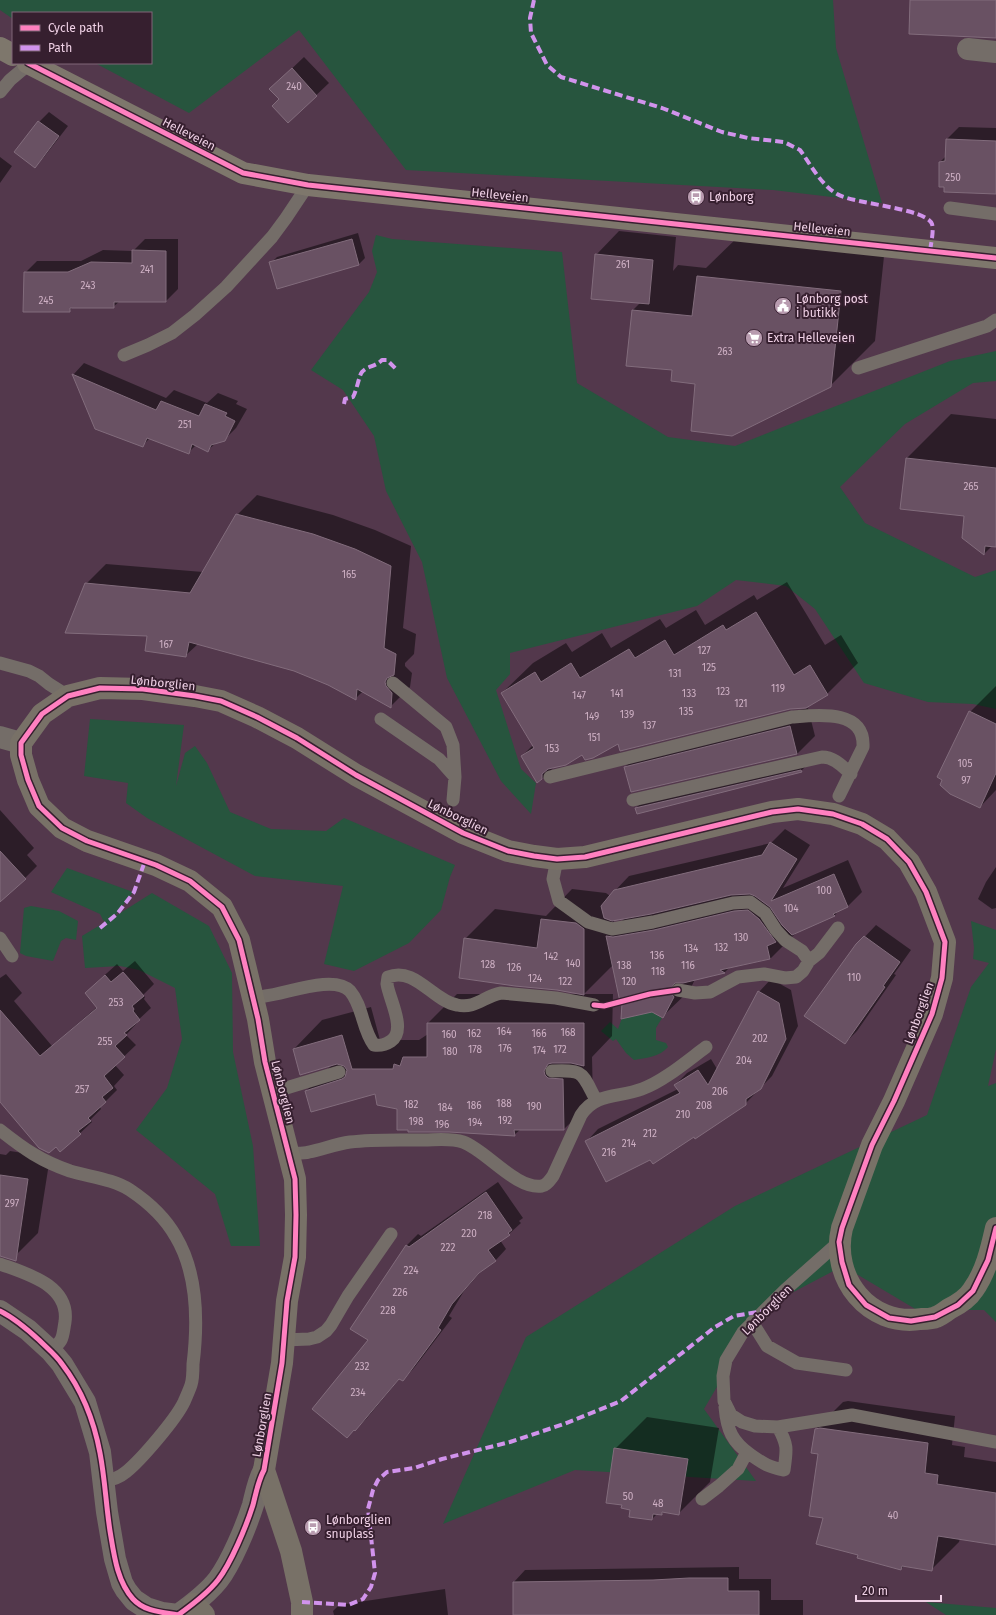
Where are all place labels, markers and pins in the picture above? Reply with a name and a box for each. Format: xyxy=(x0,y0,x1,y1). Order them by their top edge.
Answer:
bus stop icon: Lønborg xyxy=(686,187,706,207)
place label: Lønborg xyxy=(709,190,754,204)
place label: Lønborg post i butikk xyxy=(796,292,868,320)
public building icon: Lønborg post i butikk xyxy=(773,296,793,316)
supermarket icon: Extra Helleveien xyxy=(744,328,764,348)
place label: Extra Helleveien xyxy=(767,331,855,345)
place label: Lønborglien snuplass xyxy=(326,1513,391,1541)
bus stop icon: Lønborglien snuplass xyxy=(303,1517,323,1537)

